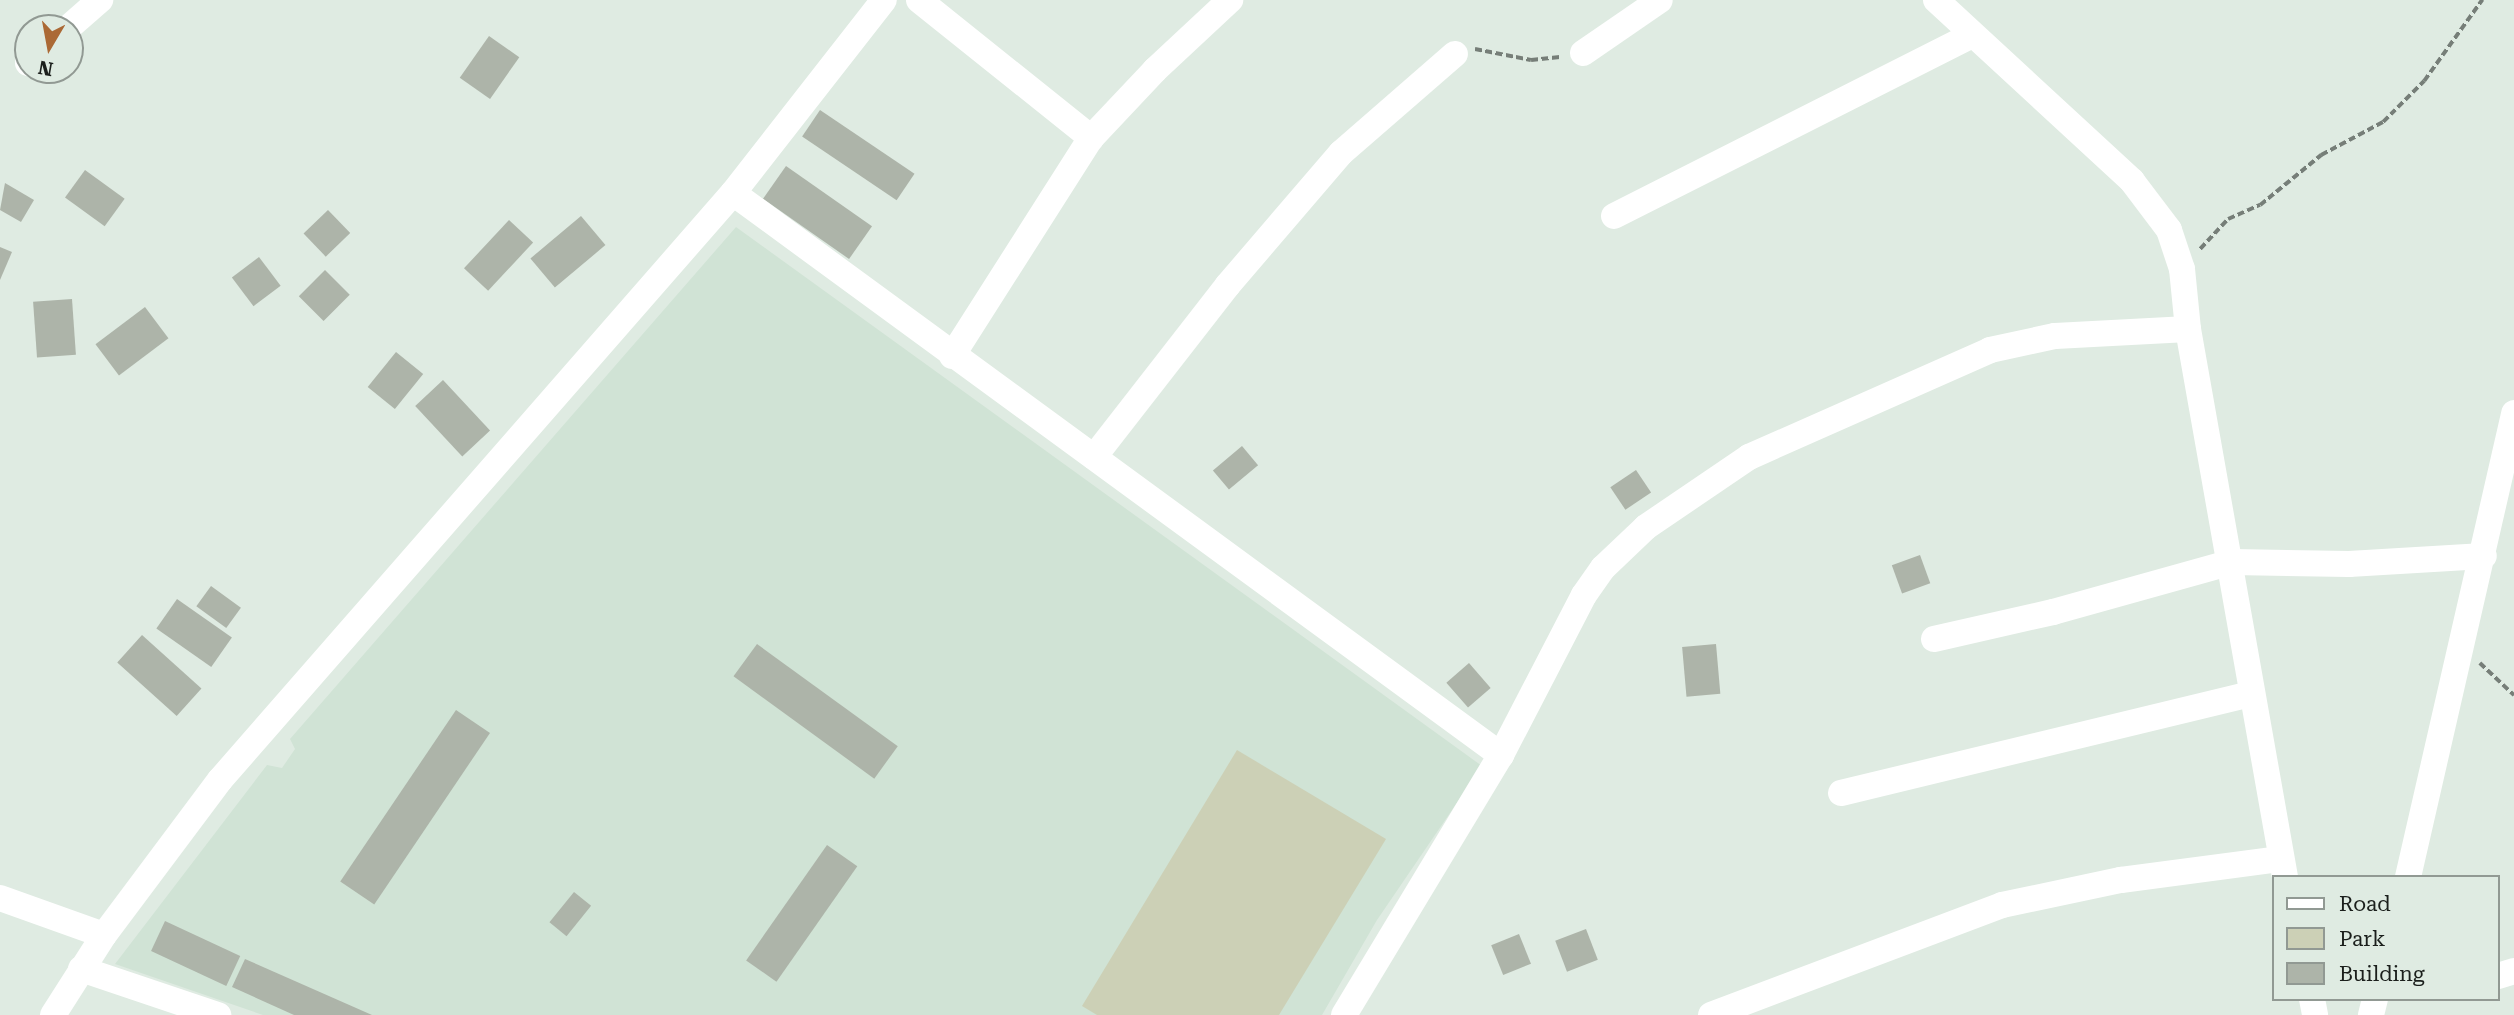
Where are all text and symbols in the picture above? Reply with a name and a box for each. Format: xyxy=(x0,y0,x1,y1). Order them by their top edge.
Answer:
north arrow xyxy=(14,14,84,84)
text: N xyxy=(36,56,55,81)
legend xyxy=(2272,875,2500,1001)
text: Road xyxy=(2339,892,2391,916)
text: Park xyxy=(2339,927,2385,951)
text: Building xyxy=(2339,962,2425,986)

